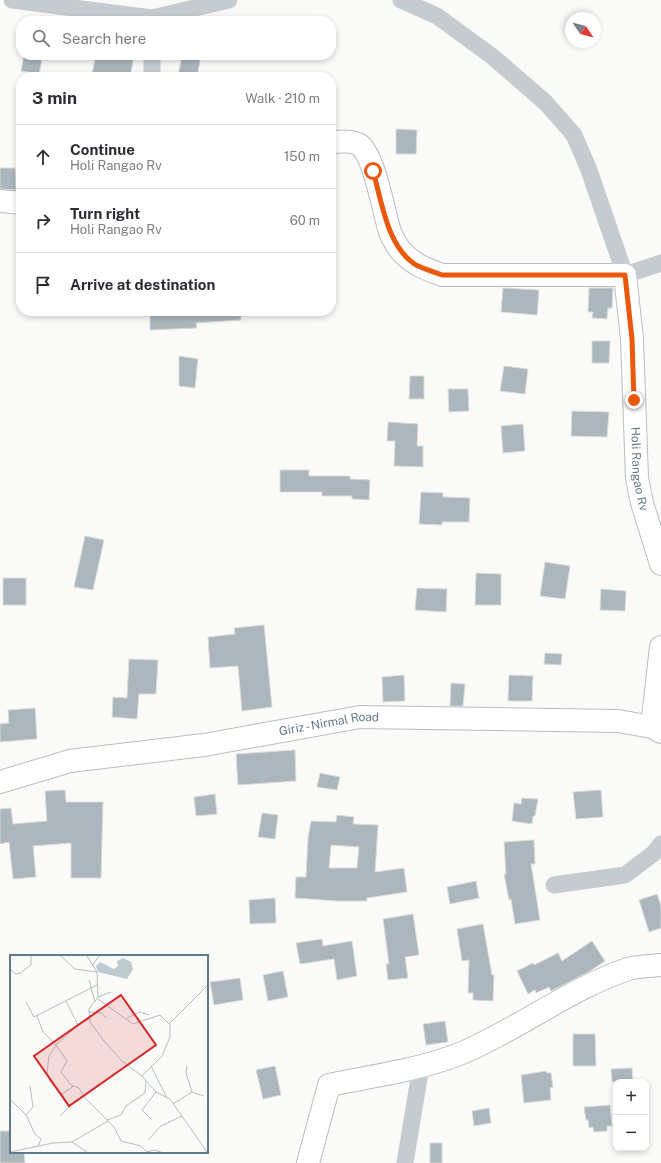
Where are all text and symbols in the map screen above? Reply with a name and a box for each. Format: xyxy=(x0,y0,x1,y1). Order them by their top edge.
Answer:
north arrow xyxy=(565,12,601,48)
search box xyxy=(16,16,336,60)
icon: search xyxy=(30,27,52,49)
text: Search here xyxy=(62,30,146,47)
text: 3 min xyxy=(32,88,77,108)
text: Walk · 210 m xyxy=(245,91,320,106)
text: Continue xyxy=(70,141,135,158)
icon: ahead xyxy=(32,146,54,168)
text: 150 m xyxy=(284,149,320,164)
text: Holi Rangao Rv xyxy=(70,158,162,173)
route start xyxy=(364,162,382,180)
text: Turn right xyxy=(70,205,140,222)
icon: right xyxy=(32,210,54,232)
text: 60 m xyxy=(290,213,320,228)
text: Holi Rangao Rv xyxy=(70,222,162,237)
icon: arrive xyxy=(32,274,54,296)
text: Arrive at destination xyxy=(70,276,215,293)
route end xyxy=(625,391,643,409)
street label: Holi Rangao Rv xyxy=(628,427,651,513)
street label: Giriz - Nirmal Road xyxy=(278,710,379,738)
inset map xyxy=(10,955,208,1153)
map controls xyxy=(613,1079,649,1151)
button: + xyxy=(613,1079,649,1115)
button: − xyxy=(613,1115,649,1151)

